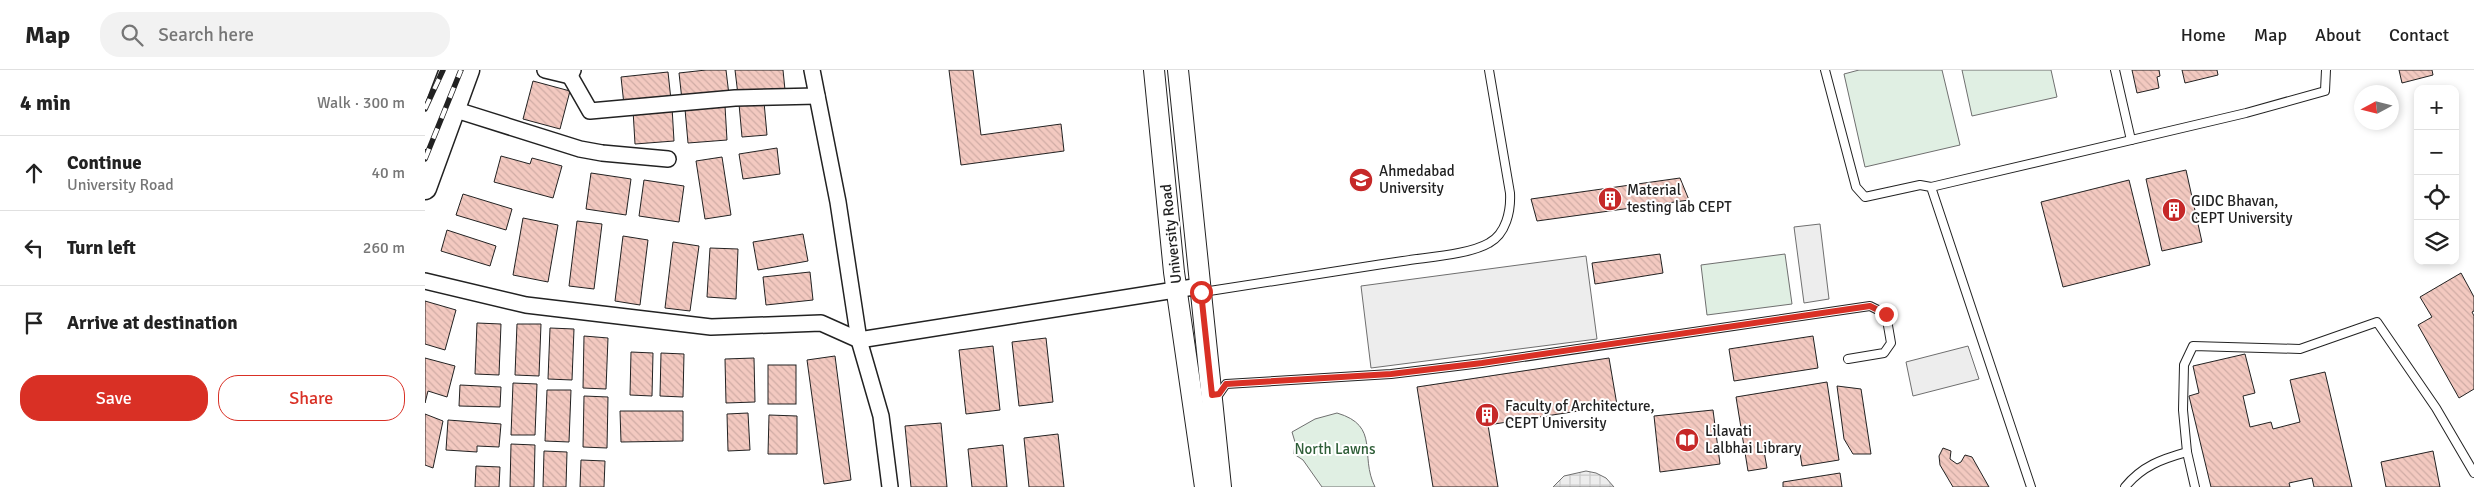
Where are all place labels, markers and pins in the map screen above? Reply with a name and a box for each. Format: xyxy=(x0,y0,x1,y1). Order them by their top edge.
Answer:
place label: Ahmedabad University xyxy=(1379,162,1455,197)
school or university icon: Ahmedabad University xyxy=(1348,167,1374,193)
place label: Material testing lab CEPT xyxy=(1627,181,1732,216)
building icon: Material testing lab CEPT xyxy=(1597,186,1623,212)
place label: GIDC Bhavan, CEPT University xyxy=(2191,192,2292,227)
building icon: GIDC Bhavan, CEPT University xyxy=(2161,197,2187,223)
place label: Faculty of Architecture, CEPT University xyxy=(1505,397,1655,432)
building icon: Faculty of Architecture, CEPT University xyxy=(1474,402,1500,428)
place label: Lilavati Lalbhai Library xyxy=(1705,422,1801,457)
library icon: Lilavati Lalbhai Library xyxy=(1674,427,1700,453)

